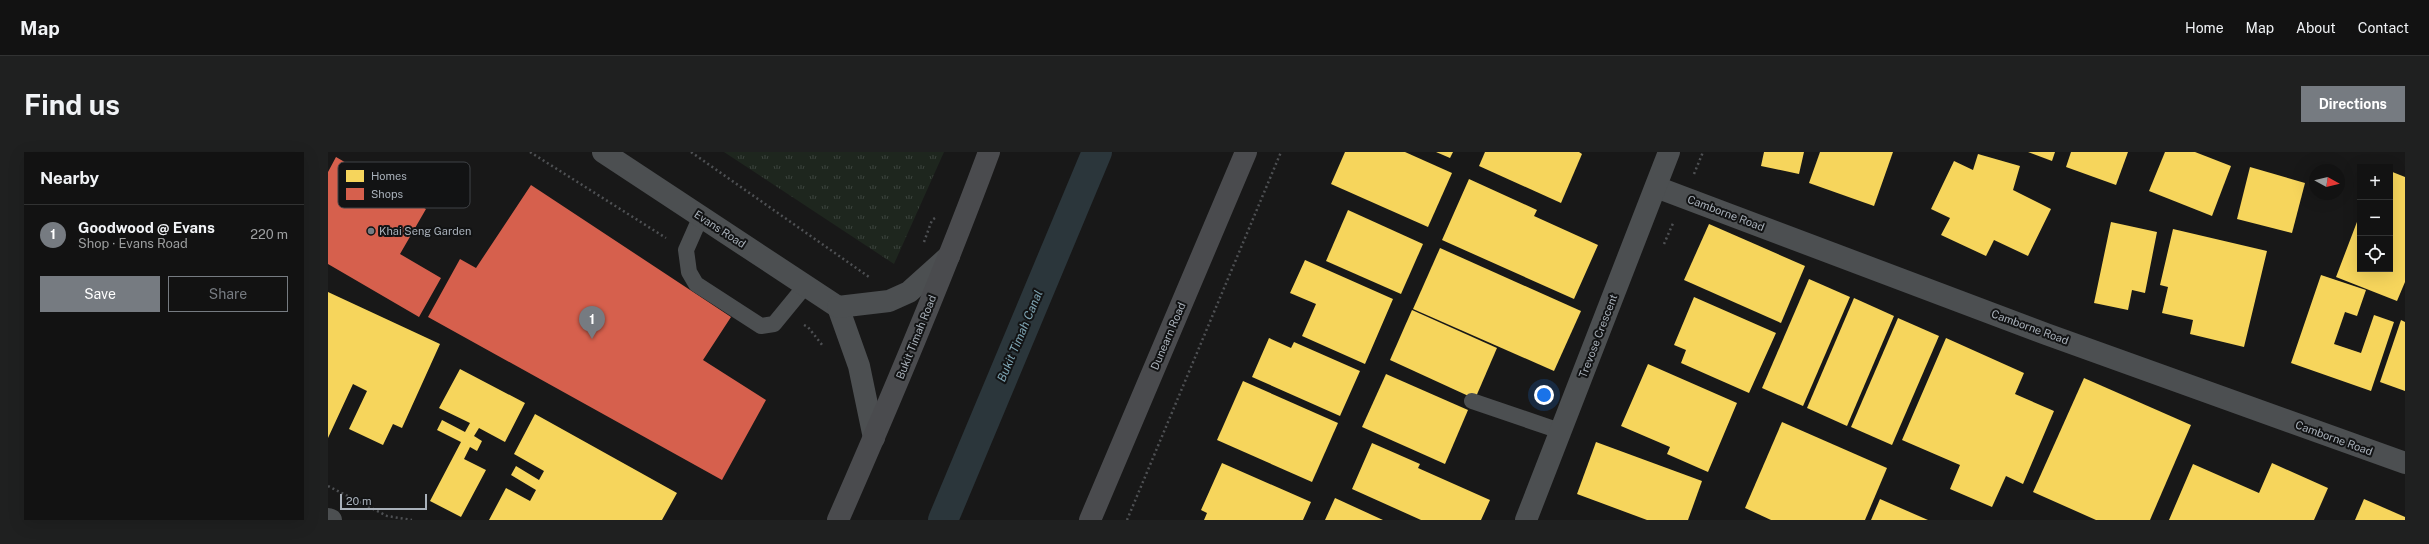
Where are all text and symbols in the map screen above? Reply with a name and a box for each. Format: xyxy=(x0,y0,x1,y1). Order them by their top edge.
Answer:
text: Map xyxy=(20,17,60,39)
text: Home xyxy=(2185,20,2224,36)
text: Map xyxy=(2246,20,2274,36)
text: About xyxy=(2296,20,2336,36)
text: Contact xyxy=(2358,20,2409,36)
button: Directions xyxy=(2301,86,2405,122)
text: Find us xyxy=(24,88,120,121)
legend xyxy=(338,162,470,208)
north arrow xyxy=(2309,164,2345,200)
map controls xyxy=(2357,164,2393,272)
button: + xyxy=(2357,164,2393,200)
text: Nearby xyxy=(40,168,99,188)
text: Homes xyxy=(371,170,407,182)
text: Shops xyxy=(371,188,403,200)
street label: Camborne Road xyxy=(1686,193,1766,233)
button: − xyxy=(2357,200,2393,236)
street label: Evans Road xyxy=(692,208,748,250)
text: Goodwood @ Evans xyxy=(78,219,215,236)
place label: Khai Seng Garden xyxy=(379,225,471,237)
marker: Khai Seng Garden xyxy=(366,226,376,236)
text: 1 xyxy=(50,227,56,242)
text: 220 m xyxy=(250,227,288,242)
text: Shop · Evans Road xyxy=(78,236,188,251)
button: locate xyxy=(2357,236,2393,272)
button: Save xyxy=(40,276,160,312)
button: Share xyxy=(168,276,288,312)
water label: Bukit Timah Canal xyxy=(994,288,1046,384)
street label: Trevose Crescent xyxy=(1577,292,1619,380)
street label: Bukit Timah Road xyxy=(894,293,938,381)
street label: Dunearn Road xyxy=(1148,300,1188,372)
pin: 1 xyxy=(579,306,605,339)
street label: Camborne Road xyxy=(1990,307,2070,347)
your location xyxy=(1534,385,1554,405)
street label: Camborne Road xyxy=(2294,418,2374,458)
scale bar xyxy=(340,492,427,511)
text: 20 m xyxy=(346,495,371,507)

